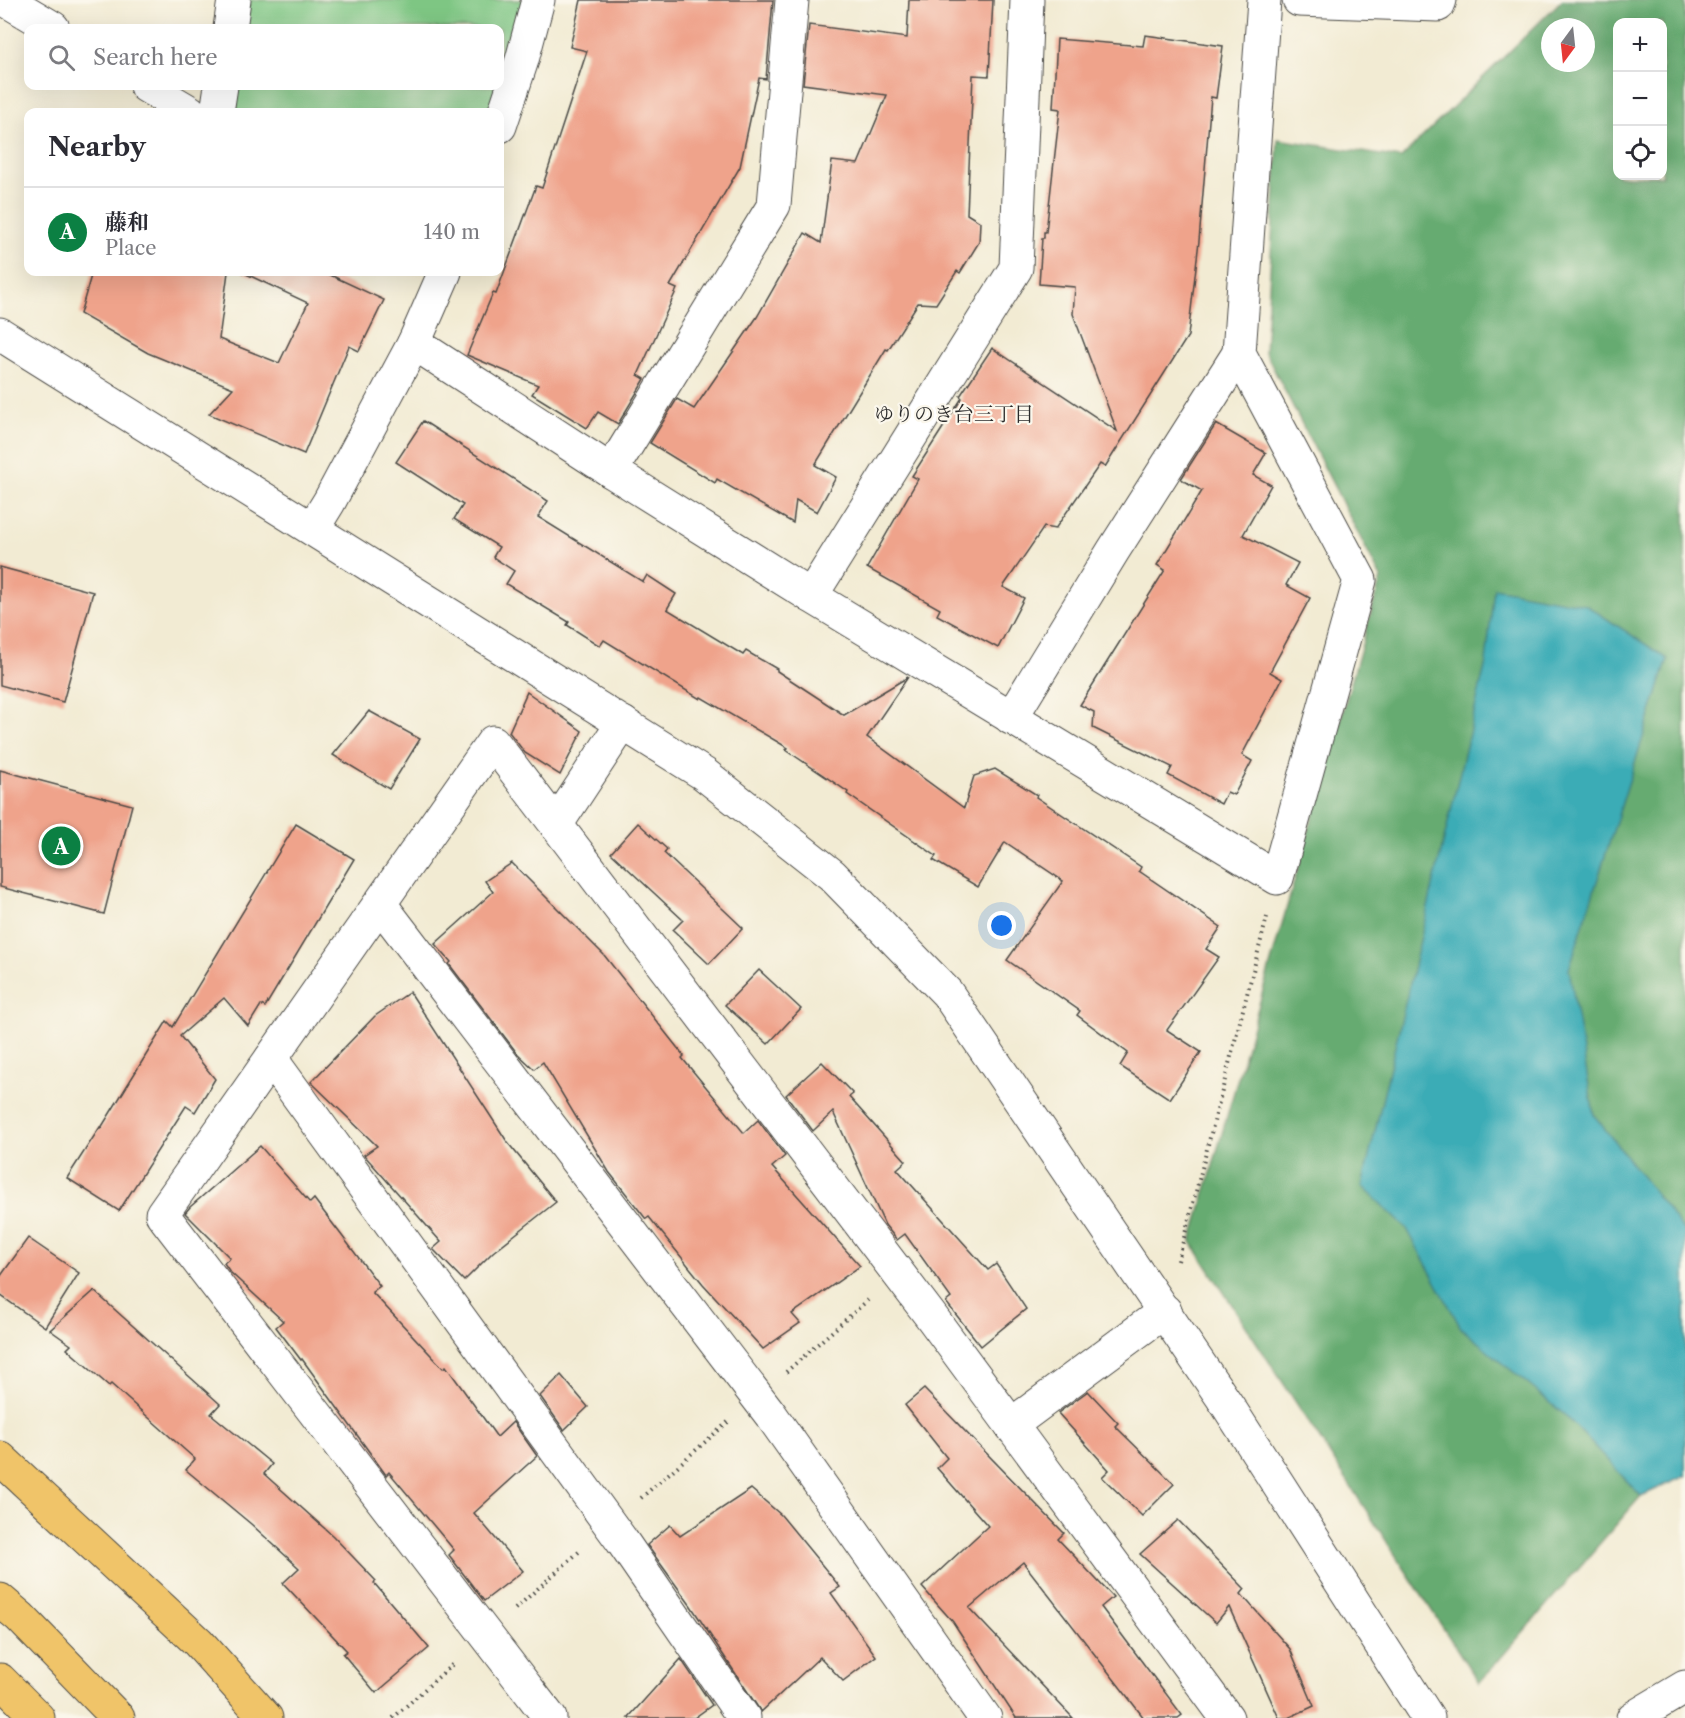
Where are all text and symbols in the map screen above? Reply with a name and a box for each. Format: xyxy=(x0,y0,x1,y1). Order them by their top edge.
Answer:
north arrow xyxy=(1541,18,1595,72)
map controls xyxy=(1613,18,1667,180)
button: + xyxy=(1613,18,1667,72)
search box xyxy=(24,24,504,90)
icon: search xyxy=(45,41,78,74)
text: Search here xyxy=(93,44,218,71)
button: − xyxy=(1613,72,1667,126)
button: locate xyxy=(1613,126,1667,180)
text: Nearby xyxy=(48,131,146,163)
text: 藤和 xyxy=(105,209,149,236)
text: A xyxy=(60,220,75,244)
text: 140 m xyxy=(423,220,480,244)
text: Place xyxy=(105,236,156,260)
district label: ゆりのき台三丁目 xyxy=(874,402,1034,426)
pin: A xyxy=(42,824,80,868)
your location xyxy=(987,911,1016,940)

